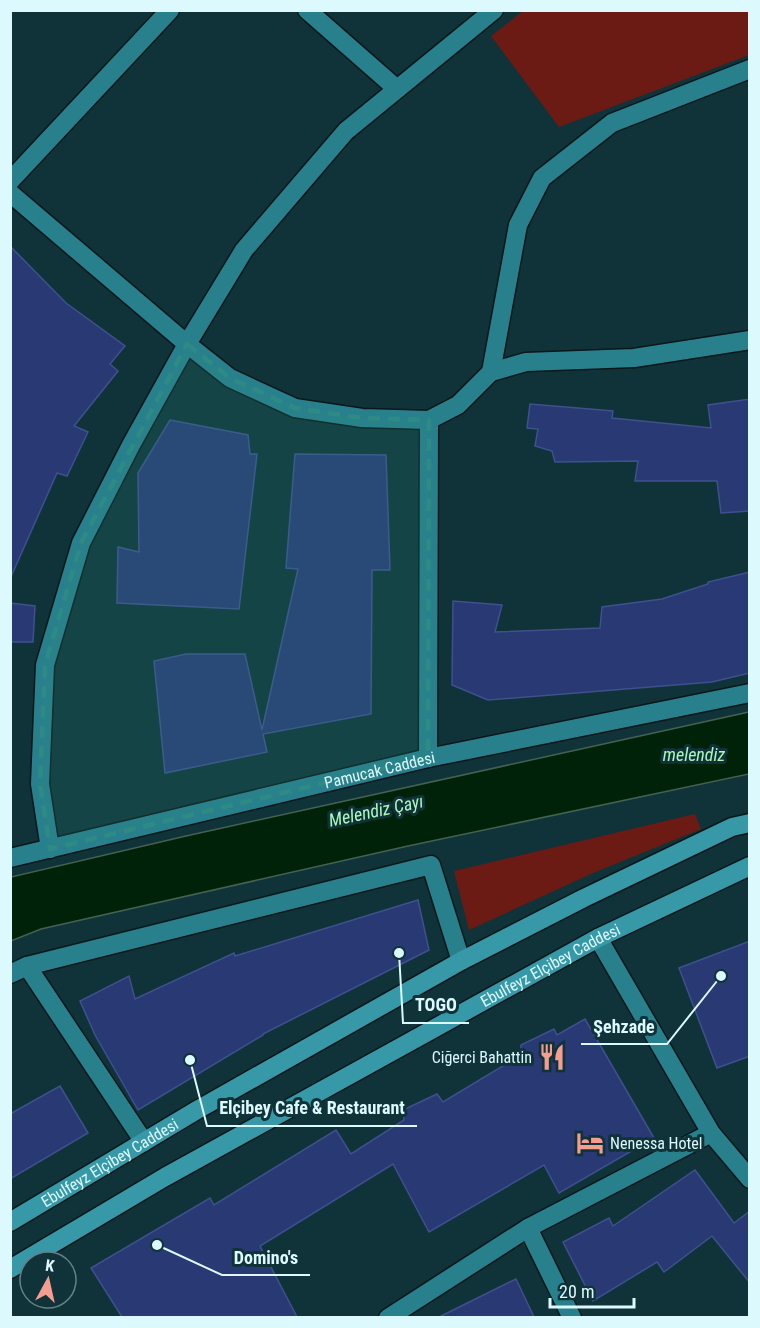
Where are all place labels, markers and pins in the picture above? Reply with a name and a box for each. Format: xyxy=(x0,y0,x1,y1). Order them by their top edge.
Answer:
callout: TOGO xyxy=(403,987,469,1023)
callout: Şehzade xyxy=(581,1008,667,1044)
restaurant icon: Ciğerci Bahattin xyxy=(537,1042,567,1072)
place label: Ciğerci Bahattin xyxy=(432,1048,532,1067)
callout: Elçibey Cafe & Restaurant xyxy=(207,1090,417,1126)
hotel icon: Nenessa Hotel xyxy=(575,1128,605,1158)
place label: Nenessa Hotel xyxy=(610,1134,702,1153)
callout: Domino's xyxy=(222,1239,310,1275)

